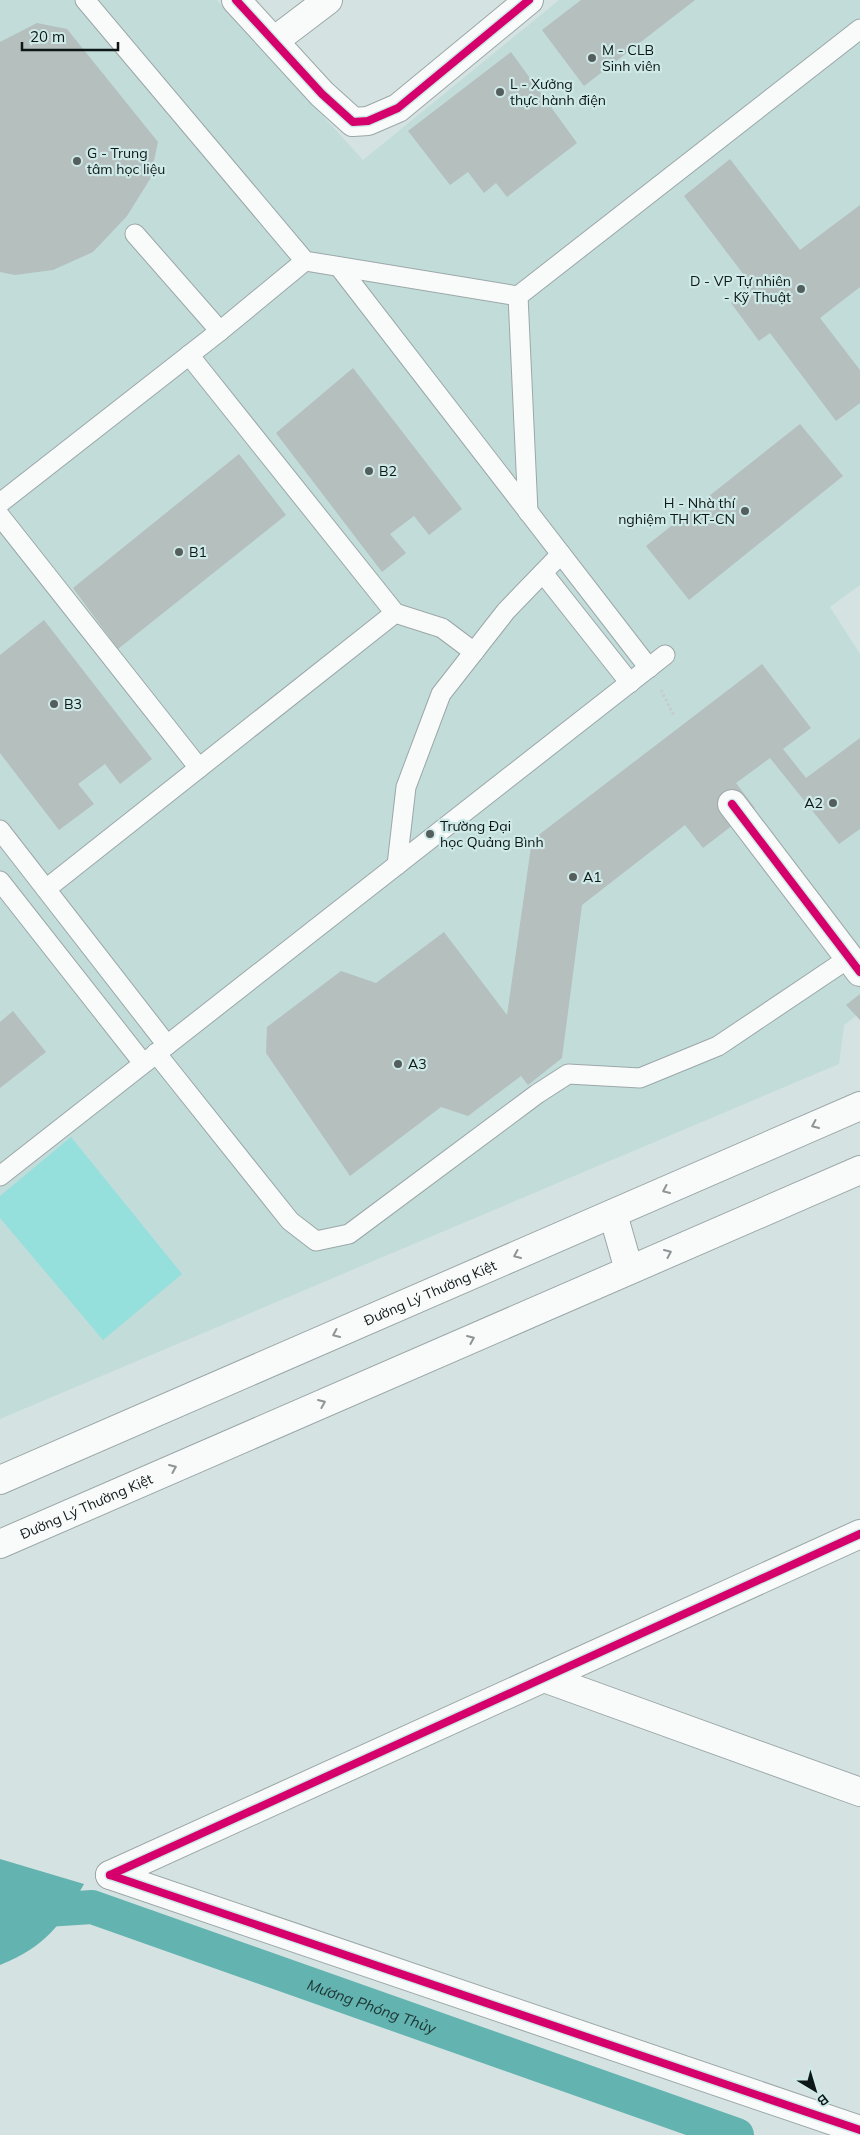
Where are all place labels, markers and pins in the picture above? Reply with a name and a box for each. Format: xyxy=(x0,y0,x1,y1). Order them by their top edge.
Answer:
place label: M - CLB Sinh viên xyxy=(602,41,661,75)
marker: M - CLB Sinh viên xyxy=(586,52,598,64)
place label: L - Xưởng thực hành điện xyxy=(510,75,606,109)
marker: L - Xưởng thực hành điện xyxy=(494,86,506,98)
place label: G - Trung tâm học liệu xyxy=(87,144,165,178)
marker: G - Trung tâm học liệu xyxy=(71,155,83,167)
place label: D - VP Tự nhiên - Kỹ Thuật xyxy=(690,272,791,306)
marker: D - VP Tự nhiên - Kỹ Thuật xyxy=(795,283,807,295)
place label: B2 xyxy=(379,462,397,480)
marker: B2 xyxy=(363,465,375,477)
place label: H - Nhà thí nghiệm TH KT-CN xyxy=(618,494,736,528)
marker: H - Nhà thí nghiệm TH KT-CN xyxy=(739,505,751,517)
place label: B1 xyxy=(189,543,207,561)
marker: B1 xyxy=(173,546,185,558)
place label: B3 xyxy=(64,695,82,713)
marker: B3 xyxy=(48,698,60,710)
place label: A2 xyxy=(804,794,823,812)
marker: A2 xyxy=(827,797,839,809)
place label: Trường Đại học Quảng Bình xyxy=(440,817,544,851)
marker: Trường Đại học Quảng Bình xyxy=(424,828,436,840)
place label: A1 xyxy=(583,868,602,886)
marker: A1 xyxy=(567,871,579,883)
place label: A3 xyxy=(408,1055,427,1073)
marker: A3 xyxy=(392,1058,404,1070)

